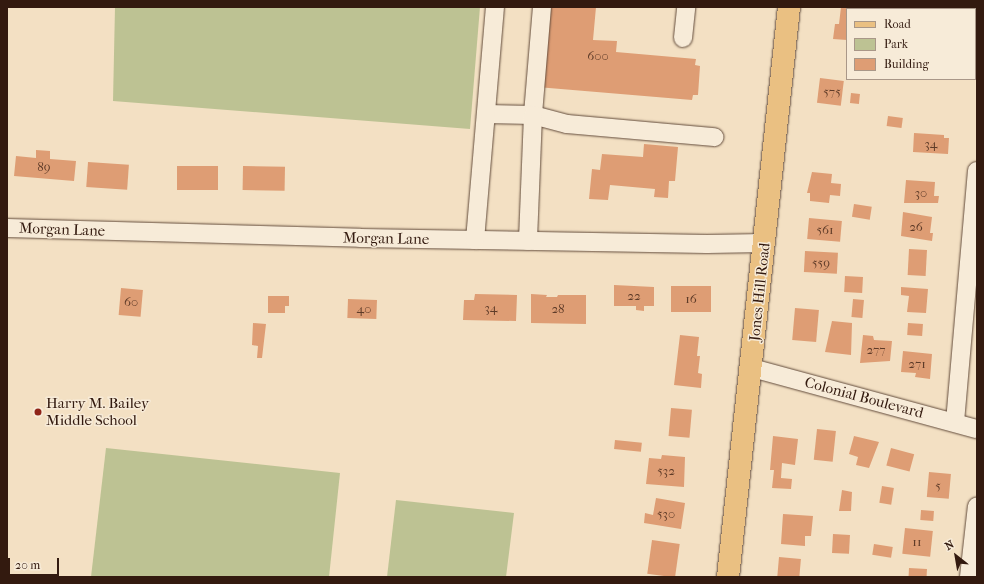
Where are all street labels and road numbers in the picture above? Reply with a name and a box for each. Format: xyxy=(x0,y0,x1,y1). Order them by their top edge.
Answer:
street label: Morgan Lane xyxy=(19,219,105,241)
street label: Morgan Lane xyxy=(343,229,429,249)
street label: Jones Hill Road xyxy=(746,242,774,342)
street label: Colonial Boulevard xyxy=(803,373,925,423)

